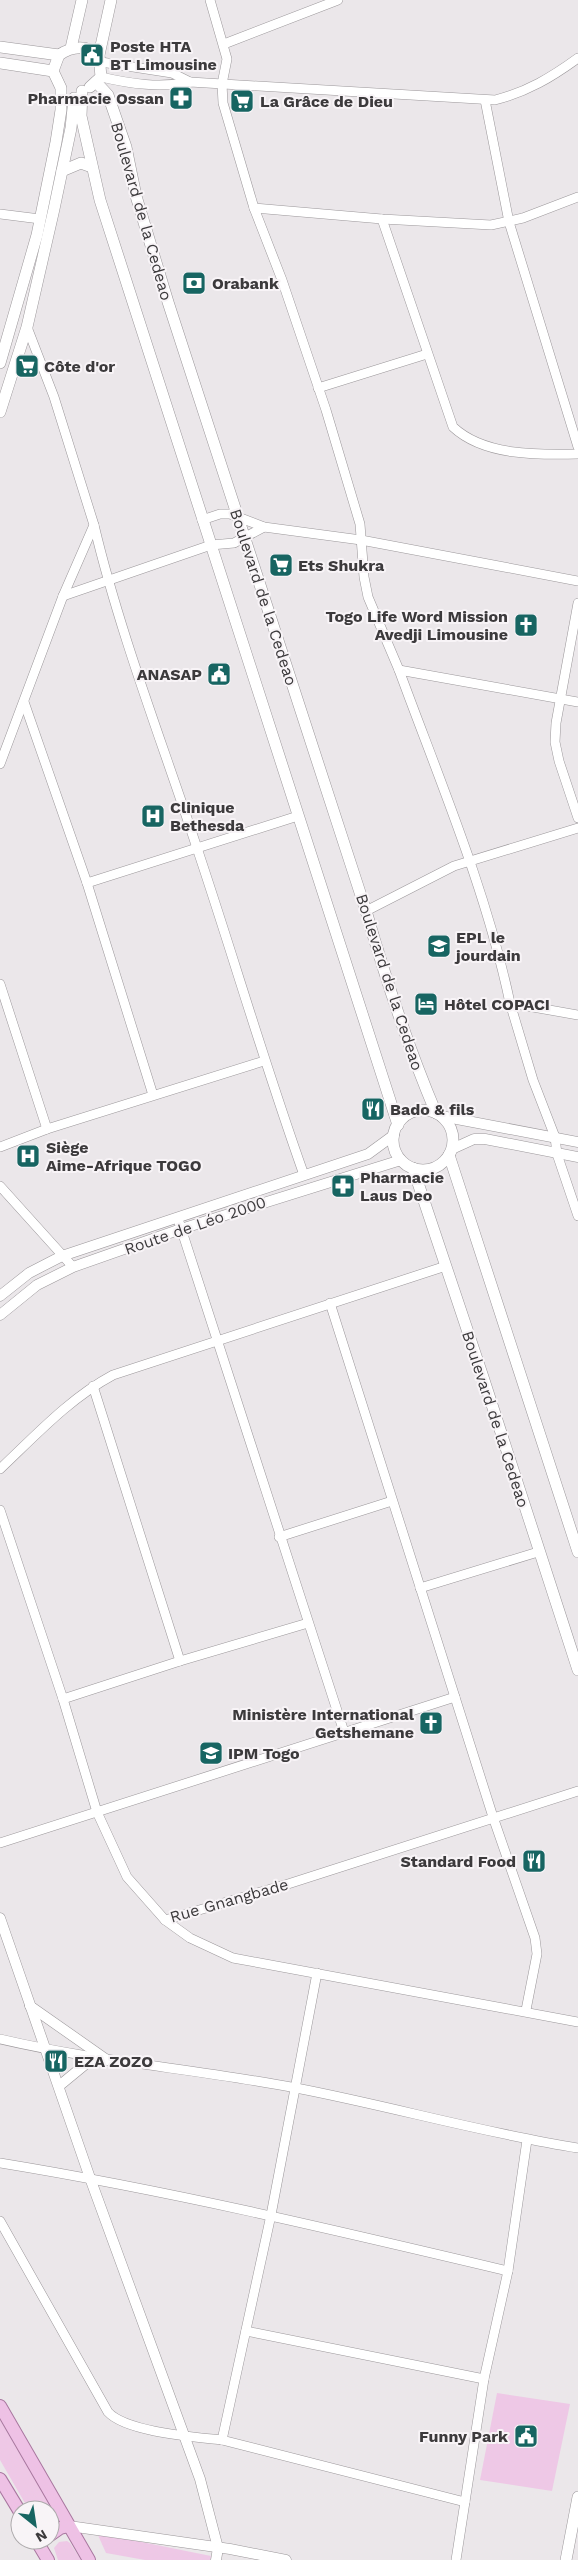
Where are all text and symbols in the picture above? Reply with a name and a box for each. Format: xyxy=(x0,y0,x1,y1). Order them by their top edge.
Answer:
place label: Poste HTA BT Limousine xyxy=(110,37,217,74)
public building icon: Poste HTA BT Limousine xyxy=(79,42,105,68)
pharmacy icon: Pharmacie Ossan xyxy=(168,85,194,111)
supermarket icon: La Grâce de Dieu xyxy=(229,88,255,114)
place label: Pharmacie Ossan xyxy=(27,89,164,108)
place label: La Grâce de Dieu xyxy=(260,92,393,111)
street label: Boulevard de la Cedeao xyxy=(107,120,176,303)
bank icon: Orabank xyxy=(181,270,207,296)
place label: Orabank xyxy=(212,274,279,293)
supermarket icon: Côte d'or xyxy=(14,353,40,379)
place label: Côte d'or xyxy=(44,357,115,376)
street label: Boulevard de la Cedeao xyxy=(226,506,301,688)
supermarket icon: Ets Shukra xyxy=(268,552,294,578)
place label: Ets Shukra xyxy=(298,556,385,575)
place label: Togo Life Word Mission Avedji Limousine xyxy=(326,607,508,644)
church icon: Togo Life Word Mission Avedji Limousine xyxy=(513,612,539,638)
public building icon: ANASAP xyxy=(206,661,232,687)
place label: ANASAP xyxy=(137,665,202,684)
place label: Clinique Bethesda xyxy=(170,798,245,835)
hospital icon: Clinique Bethesda xyxy=(140,803,166,829)
street label: Boulevard de la Cedeao xyxy=(352,891,427,1073)
place label: EPL le jourdain xyxy=(454,928,521,965)
school or university icon: EPL le jourdain xyxy=(426,933,452,959)
hotel icon: Hôtel COPACI xyxy=(413,991,439,1017)
place label: Hôtel COPACI xyxy=(444,995,550,1014)
restaurant icon: Bado & fils xyxy=(360,1096,386,1122)
place label: Bado & fils xyxy=(390,1100,475,1119)
place label: Siège Aime-Afrique TOGO xyxy=(46,1138,202,1175)
hospital icon: Siège Aime-Afrique TOGO xyxy=(15,1143,41,1169)
place label: Pharmacie Laus Deo xyxy=(360,1168,444,1205)
pharmacy icon: Pharmacie Laus Deo xyxy=(330,1173,356,1199)
street label: Route de Léo 2000 xyxy=(122,1192,269,1259)
street label: Boulevard de la Cedeao xyxy=(458,1328,533,1510)
place label: Ministère International Getshemane xyxy=(232,1705,415,1742)
church icon: Ministère International Getshemane xyxy=(418,1710,444,1736)
school or university icon: IPM Togo xyxy=(198,1740,224,1766)
place label: IPM Togo xyxy=(228,1744,300,1763)
restaurant icon: Standard Food xyxy=(521,1848,547,1874)
place label: Standard Food xyxy=(400,1852,516,1871)
street label: Rue Gnangbade xyxy=(168,1874,291,1926)
restaurant icon: EZA ZOZO xyxy=(43,2048,69,2074)
place label: EZA ZOZO xyxy=(74,2052,153,2071)
public building icon: Funny Park xyxy=(513,2423,539,2449)
place label: Funny Park xyxy=(419,2427,508,2446)
north arrow xyxy=(10,2500,60,2550)
text: N xyxy=(33,2527,50,2546)

